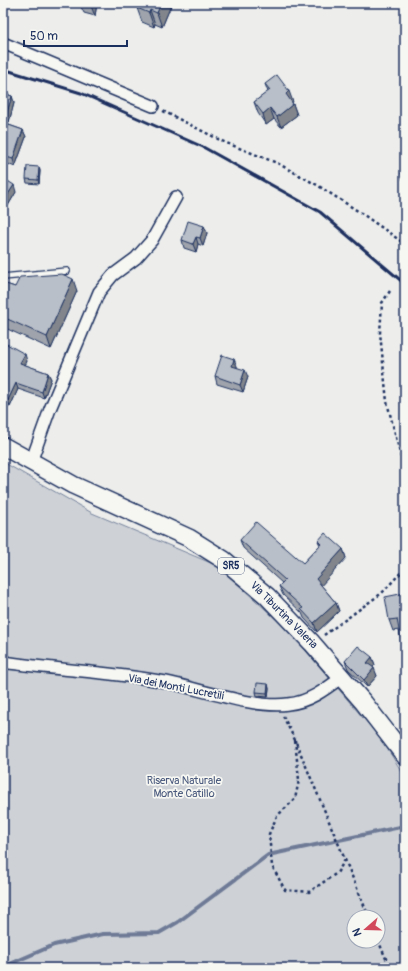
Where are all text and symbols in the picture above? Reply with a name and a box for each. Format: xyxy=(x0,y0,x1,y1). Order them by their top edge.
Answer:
scale bar xyxy=(24,22,127,48)
text: 50 m xyxy=(30,29,58,44)
road number: SR5 xyxy=(218,558,244,574)
street label: Via Tiburtina Valeria xyxy=(248,579,320,651)
street label: Via dei Monti Lucretili xyxy=(127,671,225,703)
park label: Riserva Naturale Monte Catillo xyxy=(147,774,222,800)
north arrow xyxy=(346,909,386,949)
text: N xyxy=(350,926,364,938)

